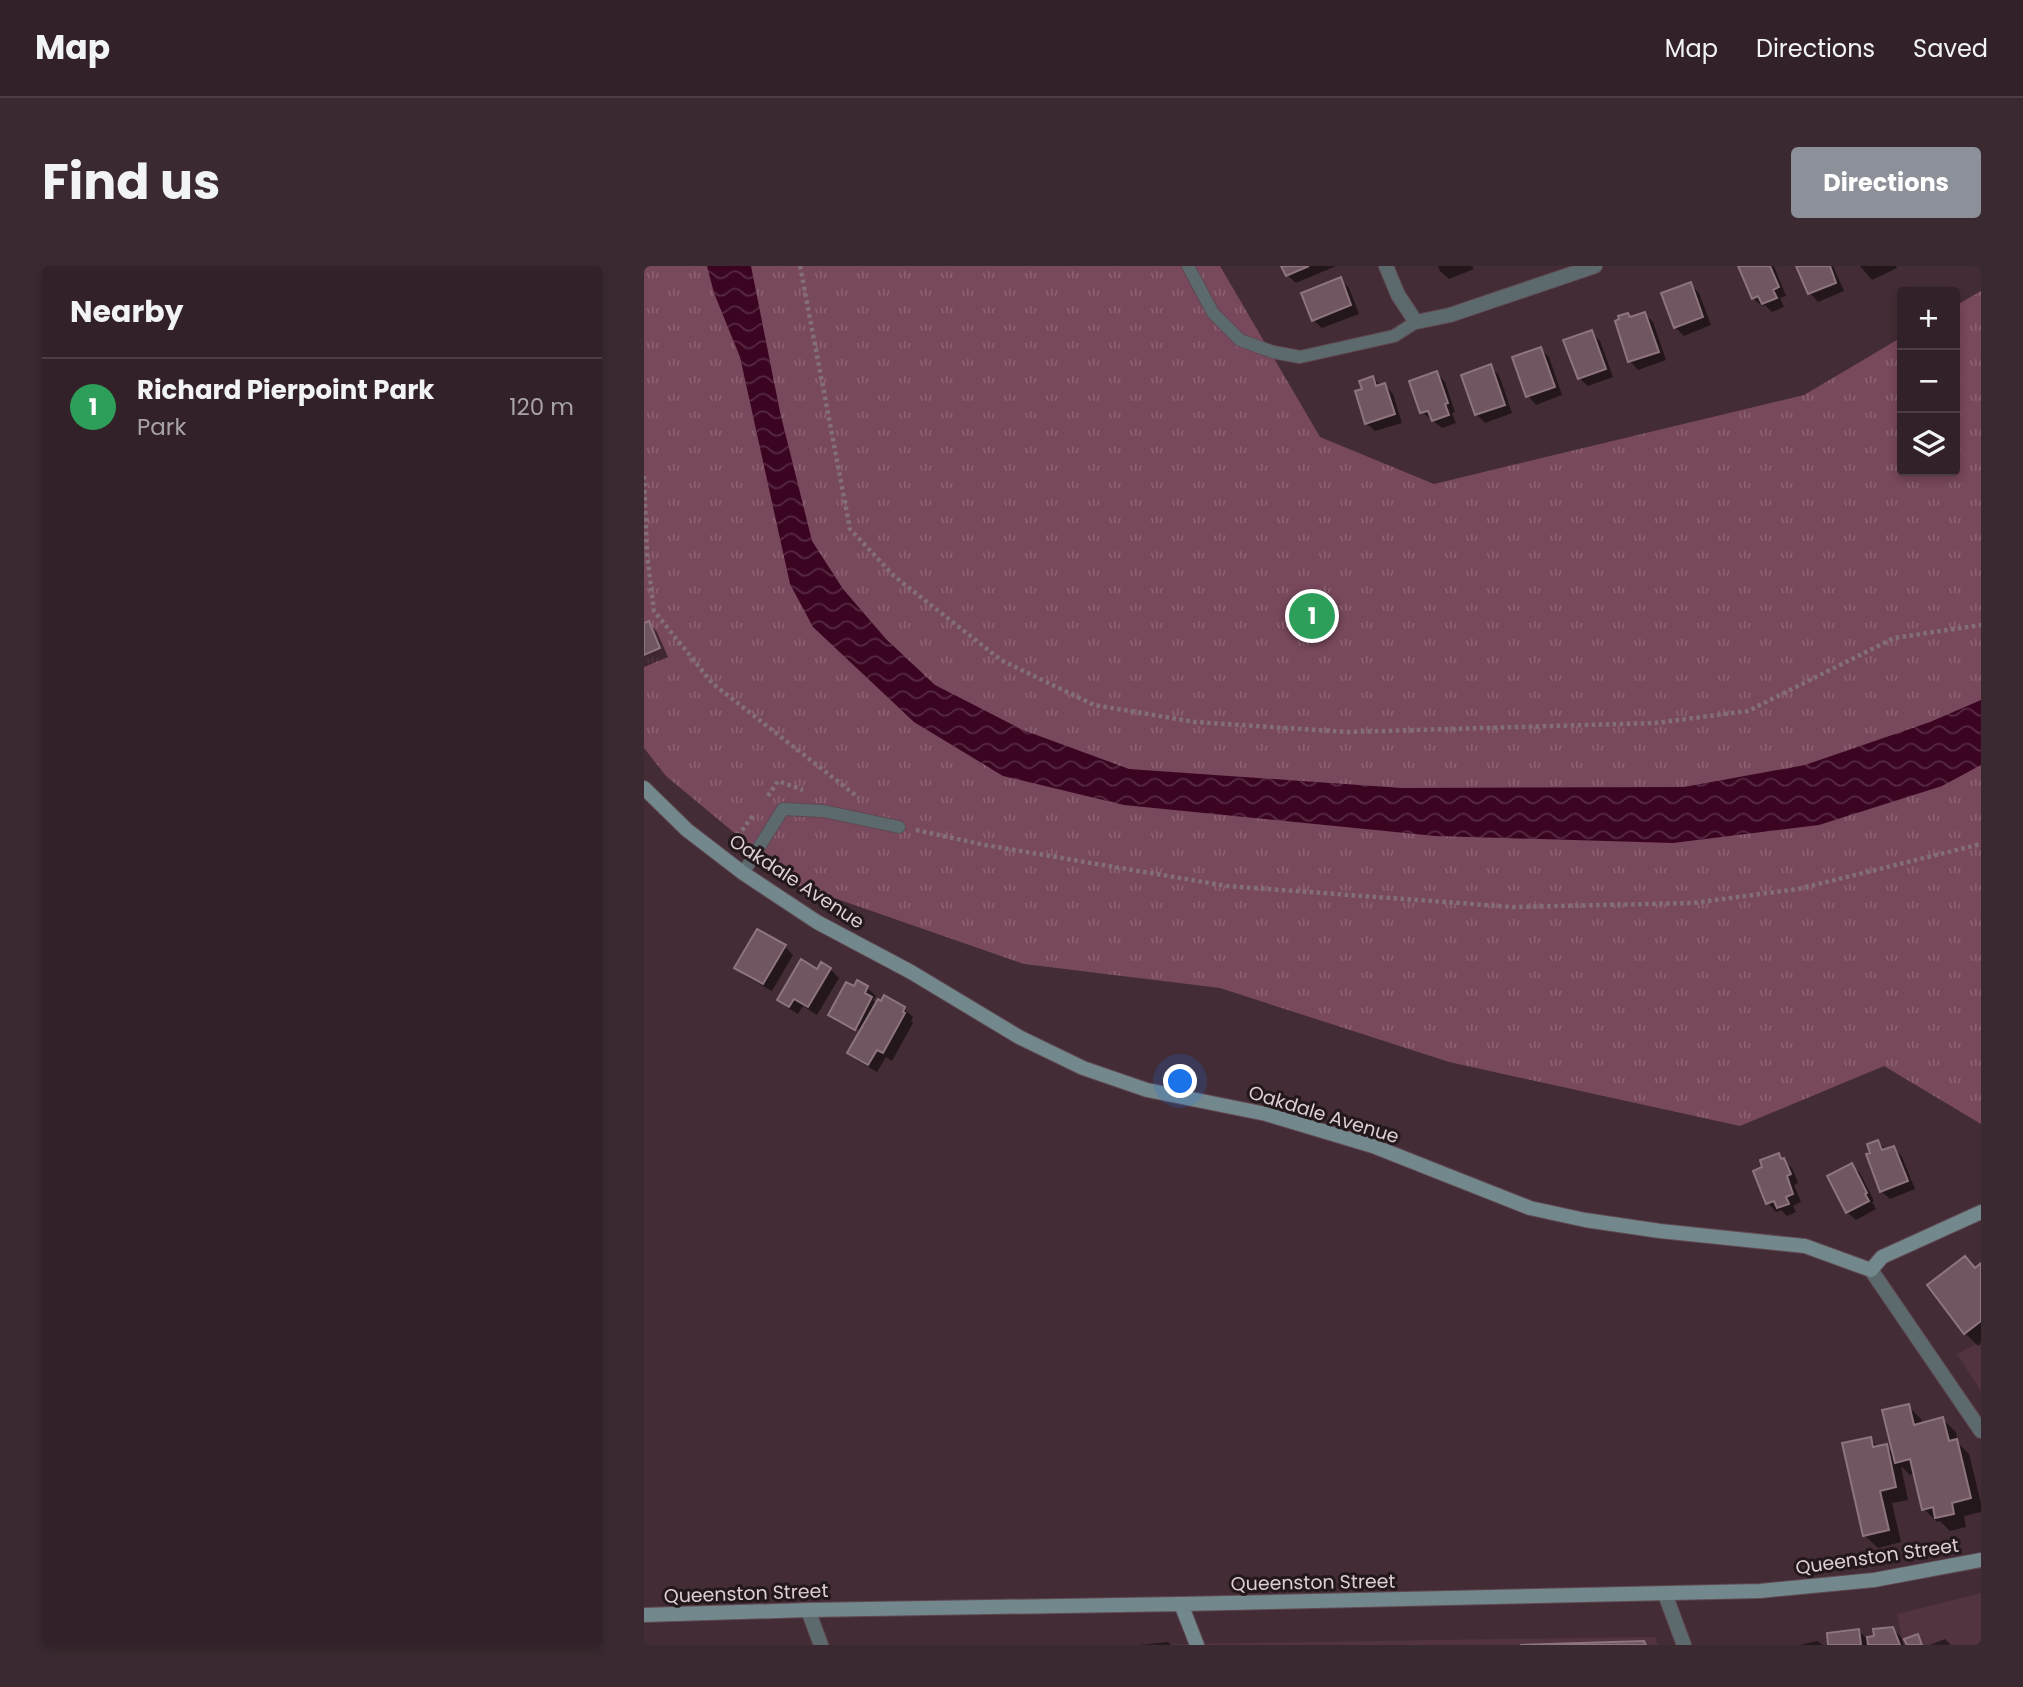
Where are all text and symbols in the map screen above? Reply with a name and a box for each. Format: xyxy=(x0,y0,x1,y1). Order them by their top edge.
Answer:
text: Map xyxy=(35,24,110,71)
text: Map xyxy=(1665,32,1718,65)
text: Directions xyxy=(1756,32,1875,65)
text: Saved xyxy=(1913,32,1988,65)
button: Directions xyxy=(1791,147,1981,218)
text: Find us xyxy=(42,148,220,216)
map controls xyxy=(1897,287,1960,476)
button: + xyxy=(1897,287,1960,350)
text: Nearby xyxy=(70,290,184,333)
button: − xyxy=(1897,350,1960,413)
text: Richard Pierpoint Park xyxy=(137,372,434,408)
text: 1 xyxy=(89,391,97,423)
text: 120 m xyxy=(509,391,574,423)
text: Park xyxy=(137,411,186,443)
button: layers xyxy=(1897,413,1960,476)
pin: 1 xyxy=(1289,590,1335,642)
street label: Oakdale Avenue xyxy=(724,828,870,935)
your location xyxy=(1163,1064,1197,1098)
street label: Oakdale Avenue xyxy=(1245,1079,1402,1150)
street label: Queenston Street xyxy=(1794,1532,1961,1581)
street label: Queenston Street xyxy=(1230,1568,1396,1597)
street label: Queenston Street xyxy=(663,1577,829,1610)

